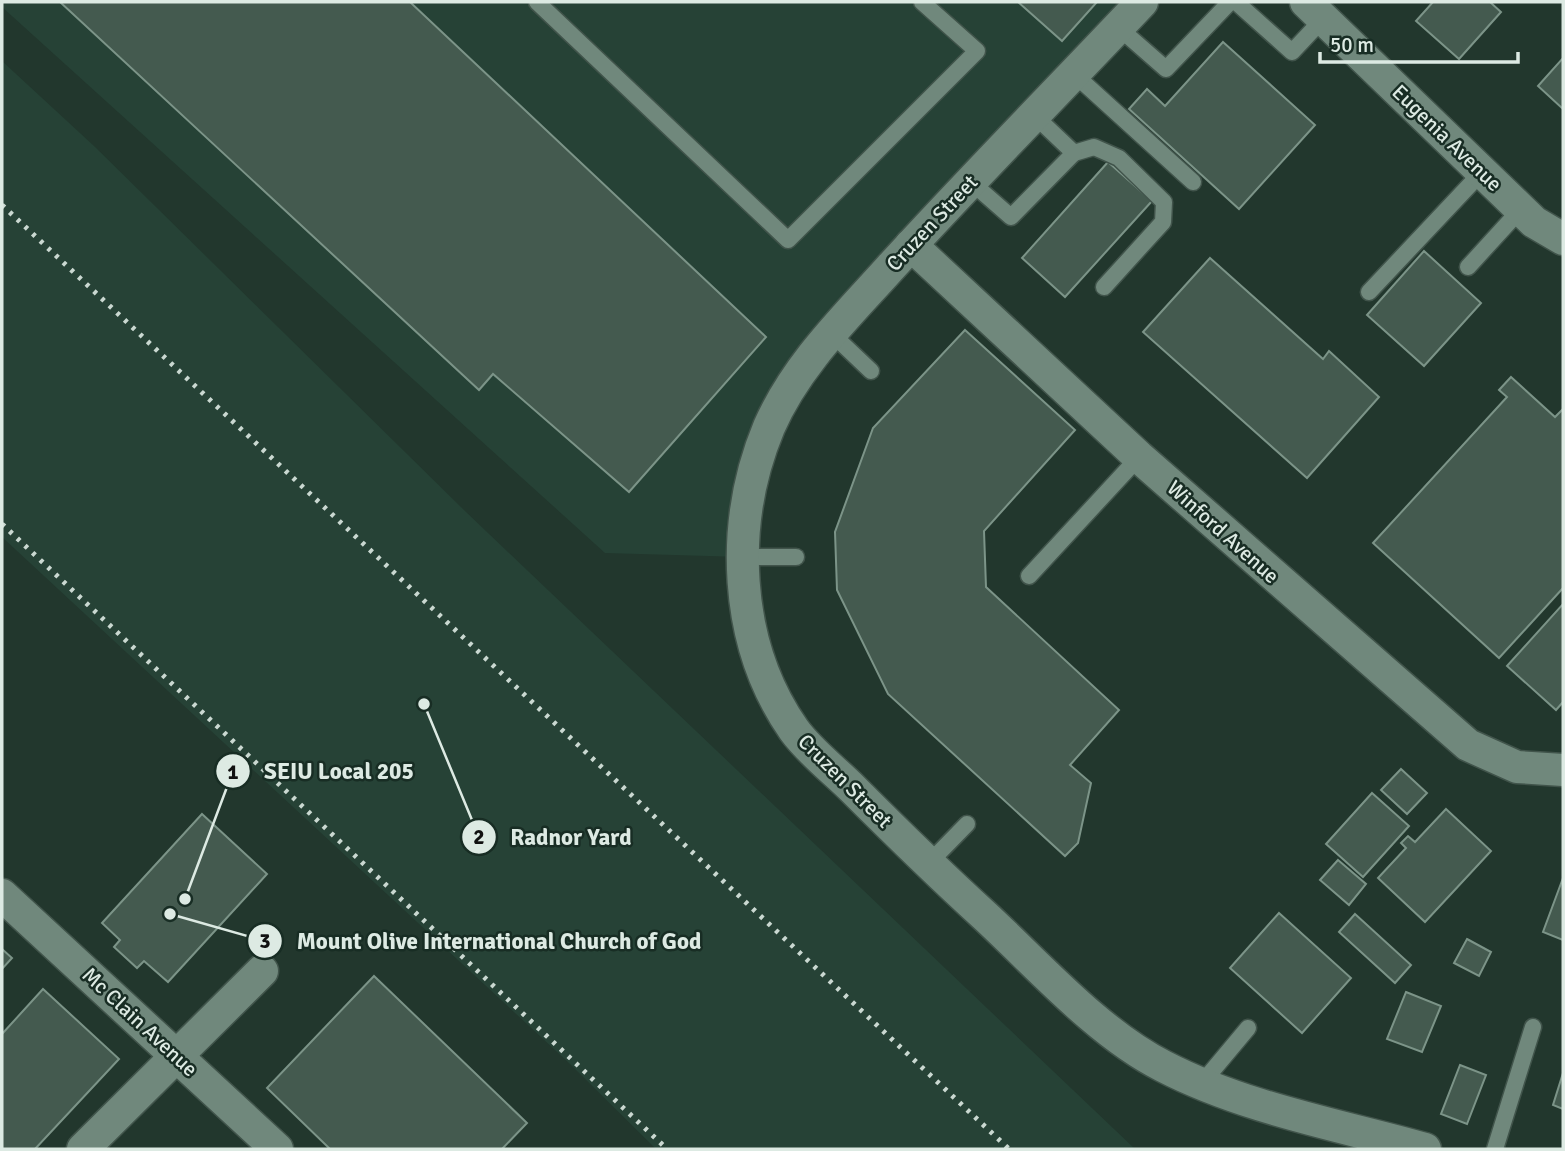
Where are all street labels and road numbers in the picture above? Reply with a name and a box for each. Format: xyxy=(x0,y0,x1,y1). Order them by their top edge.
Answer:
street label: Eugenia Avenue xyxy=(1387,79,1507,197)
street label: Cruzen Street xyxy=(881,169,983,277)
street label: Winford Avenue xyxy=(1162,475,1284,589)
street label: Cruzen Street xyxy=(793,729,897,833)
street label: Mc Clain Avenue xyxy=(77,962,203,1082)

